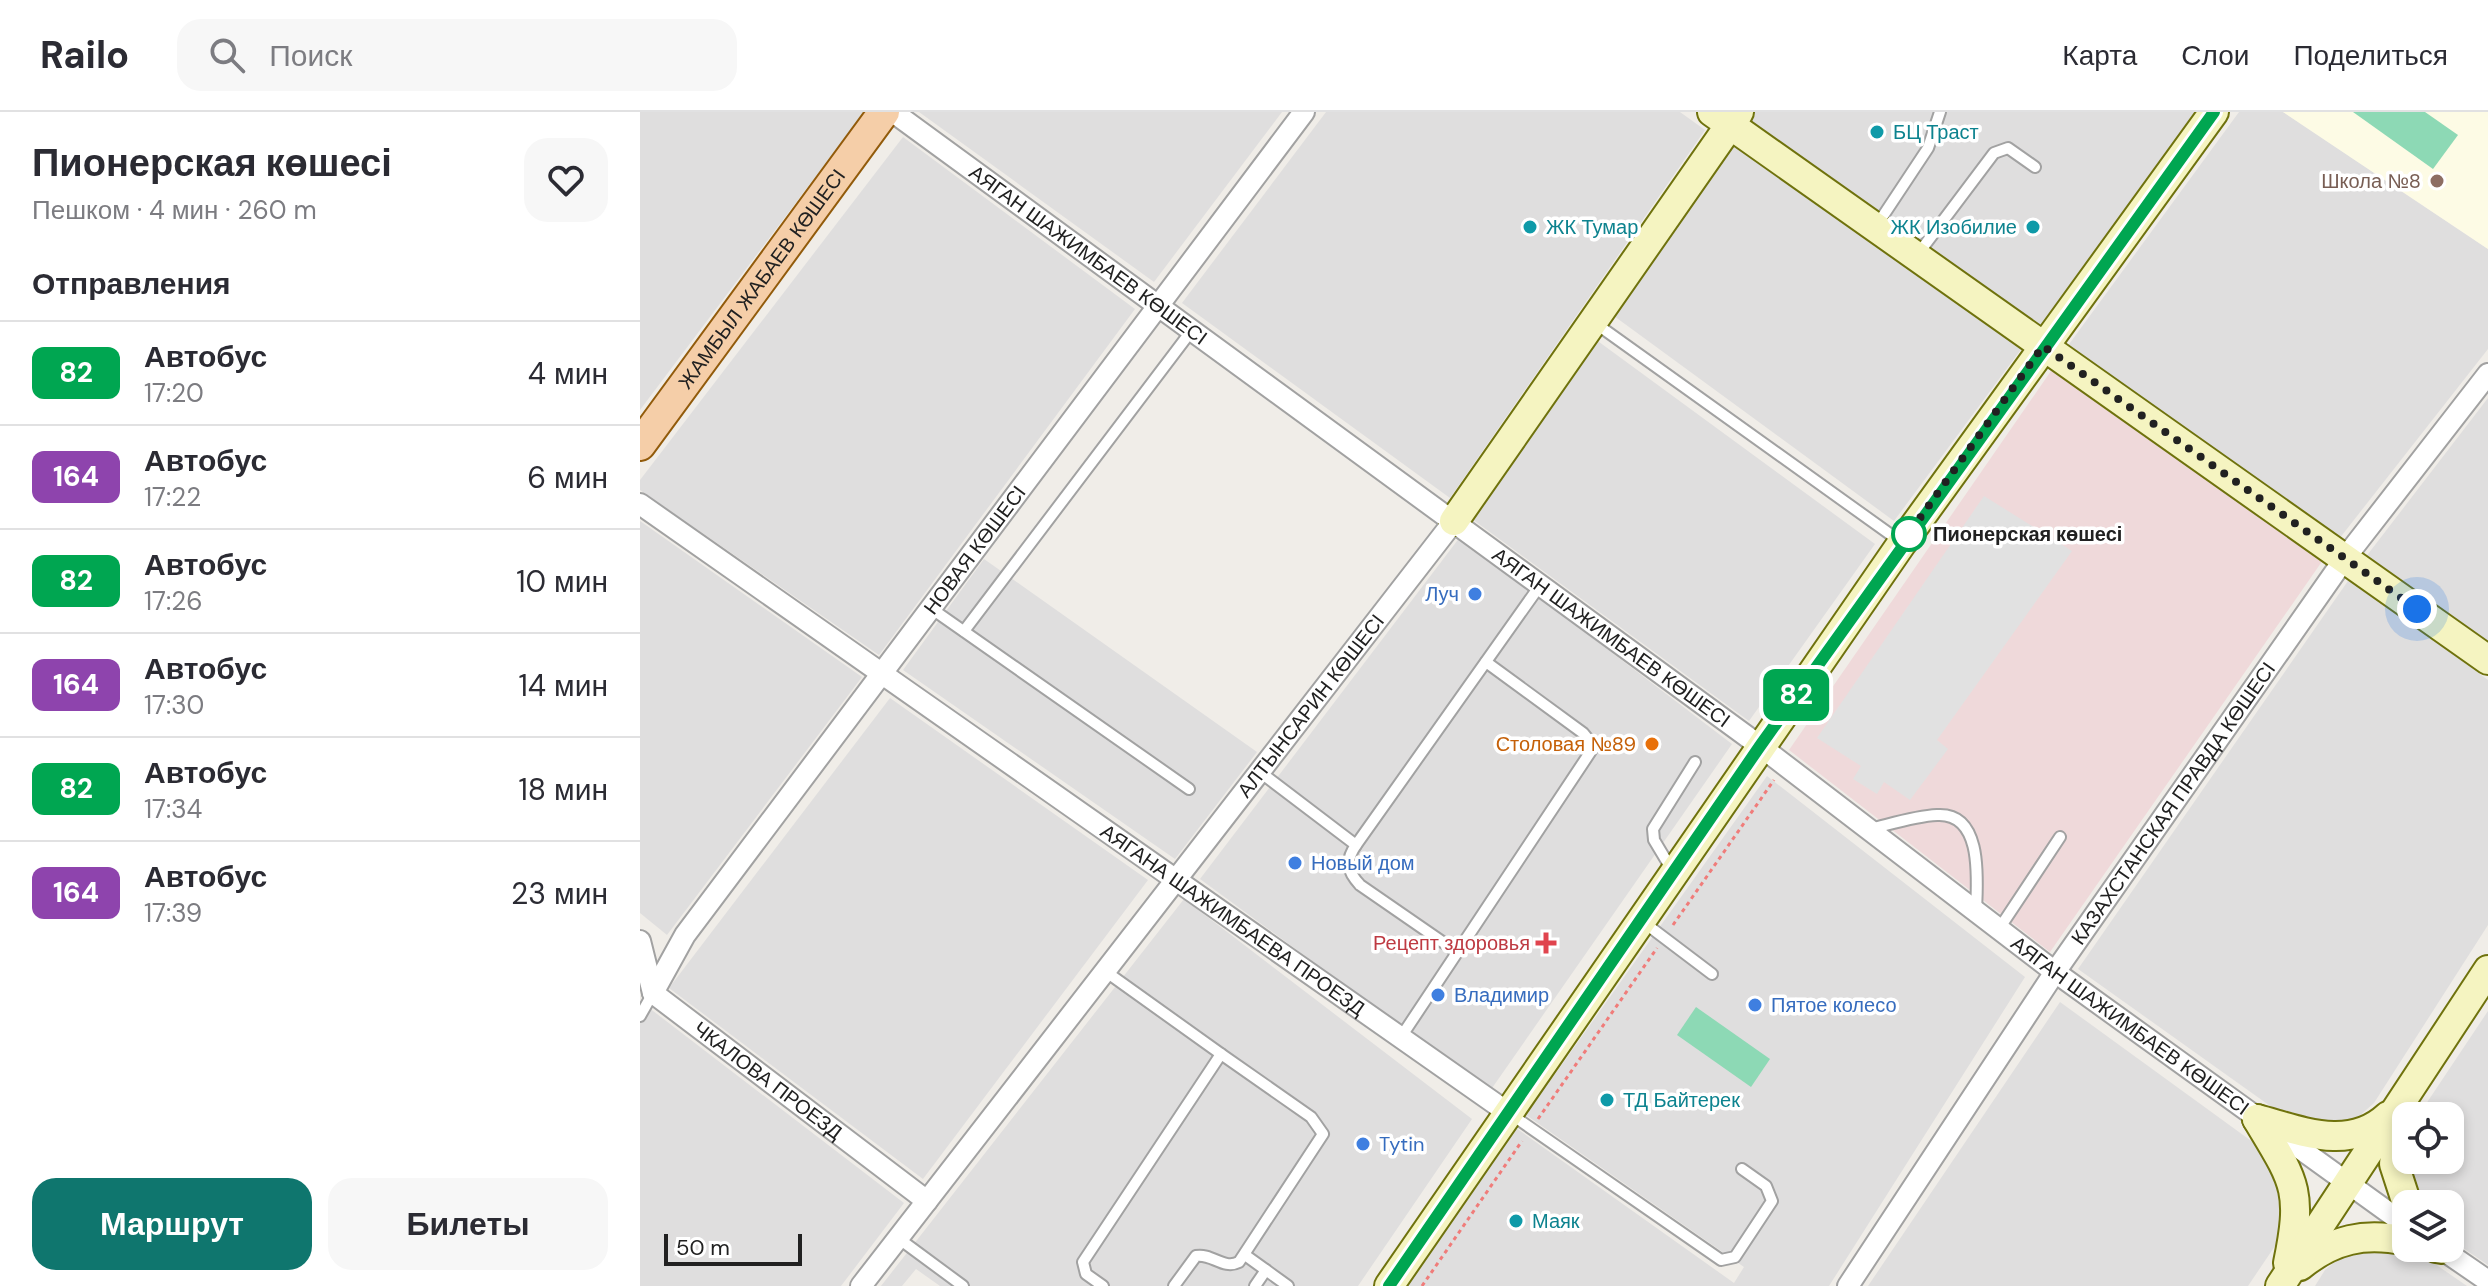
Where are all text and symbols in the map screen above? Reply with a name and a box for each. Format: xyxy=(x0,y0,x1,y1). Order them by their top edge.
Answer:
search box xyxy=(177,19,737,91)
text: Railo xyxy=(40,30,129,80)
icon: search xyxy=(205,33,249,77)
text: Поиск xyxy=(269,36,352,75)
text: Карта xyxy=(2062,37,2137,74)
text: Слои xyxy=(2181,37,2249,74)
text: Поделиться xyxy=(2293,37,2448,74)
place label: БЦ Траст xyxy=(1893,119,1979,145)
marker: БЦ Траст xyxy=(1868,123,1886,141)
text: Пионерская көшесі xyxy=(32,138,392,188)
button: heart xyxy=(524,138,608,222)
street label: АЯГАН ШАЖИМБАЕВ КӨШЕСІ xyxy=(964,159,1212,351)
street label: ЖАМБЫЛ ЖАБАЕВ КӨШЕСІ xyxy=(672,164,851,394)
place label: Школа №8 xyxy=(2321,168,2421,194)
marker: Школа №8 xyxy=(2428,172,2446,190)
text: Пешком · 4 мин · 260 m xyxy=(32,193,317,227)
place label: ЖК Тумар xyxy=(1546,214,1638,240)
place label: ЖК Изобилие xyxy=(1891,214,2017,240)
marker: ЖК Тумар xyxy=(1521,218,1539,236)
marker: ЖК Изобилие xyxy=(2024,218,2042,236)
text: Отправления xyxy=(32,264,231,303)
text: Автобус xyxy=(144,337,267,376)
text: 82 xyxy=(59,354,93,391)
text: 4 мин xyxy=(528,354,608,393)
text: 17:20 xyxy=(144,376,204,410)
text: Автобус xyxy=(144,441,267,480)
text: 164 xyxy=(53,458,99,495)
text: 6 мин xyxy=(527,458,608,497)
text: 17:22 xyxy=(144,480,201,514)
street label: НОВАЯ КӨШЕСІ xyxy=(918,480,1031,620)
marker: Пионерская көшесі xyxy=(1892,517,1926,551)
place label: Пионерская көшесі xyxy=(1933,521,2122,547)
street label: АЯГАН ШАЖИМБАЕВ КӨШЕСІ xyxy=(1487,542,1736,733)
text: Автобус xyxy=(144,545,267,584)
text: 82 xyxy=(59,562,93,599)
text: 10 мин xyxy=(516,562,608,601)
place label: Луч xyxy=(1425,581,1459,607)
text: 17:26 xyxy=(144,584,203,618)
marker: Луч xyxy=(1466,585,1484,603)
your location xyxy=(2397,589,2437,629)
street label: АЛТЫНСАРИН КӨШЕСІ xyxy=(1231,609,1390,803)
text: Автобус xyxy=(144,649,267,688)
street label: КАЗАХСТАНСКАЯ ПРАВДА КӨШЕСІ xyxy=(2065,657,2281,950)
text: 164 xyxy=(53,666,99,703)
text: 14 мин xyxy=(518,666,608,705)
line badge: 82 xyxy=(1760,669,1832,721)
text: 82 xyxy=(1779,676,1813,713)
text: 17:30 xyxy=(144,688,204,722)
place label: Столовая №89 xyxy=(1496,731,1636,757)
marker: Столовая №89 xyxy=(1643,735,1661,753)
text: Автобус xyxy=(144,753,267,792)
text: 82 xyxy=(59,770,93,807)
text: 18 мин xyxy=(518,770,608,809)
text: 17:34 xyxy=(144,792,202,826)
street label: АЯГАНА ШАЖИМБАЕВА ПРОЕЗД xyxy=(1095,818,1370,1022)
place label: Новый дом xyxy=(1311,850,1415,876)
marker: Новый дом xyxy=(1286,854,1304,872)
text: Автобус xyxy=(144,857,267,896)
text: 164 xyxy=(53,874,99,911)
text: 23 мин xyxy=(511,874,608,913)
text: 17:39 xyxy=(144,896,202,930)
place label: Рецепт здоровья xyxy=(1373,930,1530,956)
street label: АЯГАН ШАЖИМБАЕВ КӨШЕСІ xyxy=(2006,930,2255,1121)
marker: Рецепт здоровья xyxy=(1537,934,1555,952)
place label: Владимир xyxy=(1454,982,1549,1008)
marker: Владимир xyxy=(1429,986,1447,1004)
place label: Пятое колесо xyxy=(1771,992,1897,1018)
marker: Пятое колесо xyxy=(1746,996,1764,1014)
street label: ЧКАЛОВА ПРОЕЗД xyxy=(688,1015,848,1145)
place label: ТД Байтерек xyxy=(1623,1087,1740,1113)
marker: ТД Байтерек xyxy=(1598,1091,1616,1109)
map controls xyxy=(2392,1102,2464,1262)
button: locate xyxy=(2392,1102,2464,1174)
place label: Tytin xyxy=(1379,1131,1424,1157)
marker: Tytin xyxy=(1354,1135,1372,1153)
button: Маршрут xyxy=(32,1178,312,1270)
button: Билеты xyxy=(328,1178,608,1270)
button: layers xyxy=(2392,1190,2464,1262)
place label: Маяк xyxy=(1532,1208,1580,1234)
marker: Маяк xyxy=(1507,1212,1525,1230)
scale bar xyxy=(664,1230,802,1266)
text: 50 m xyxy=(676,1233,730,1262)

